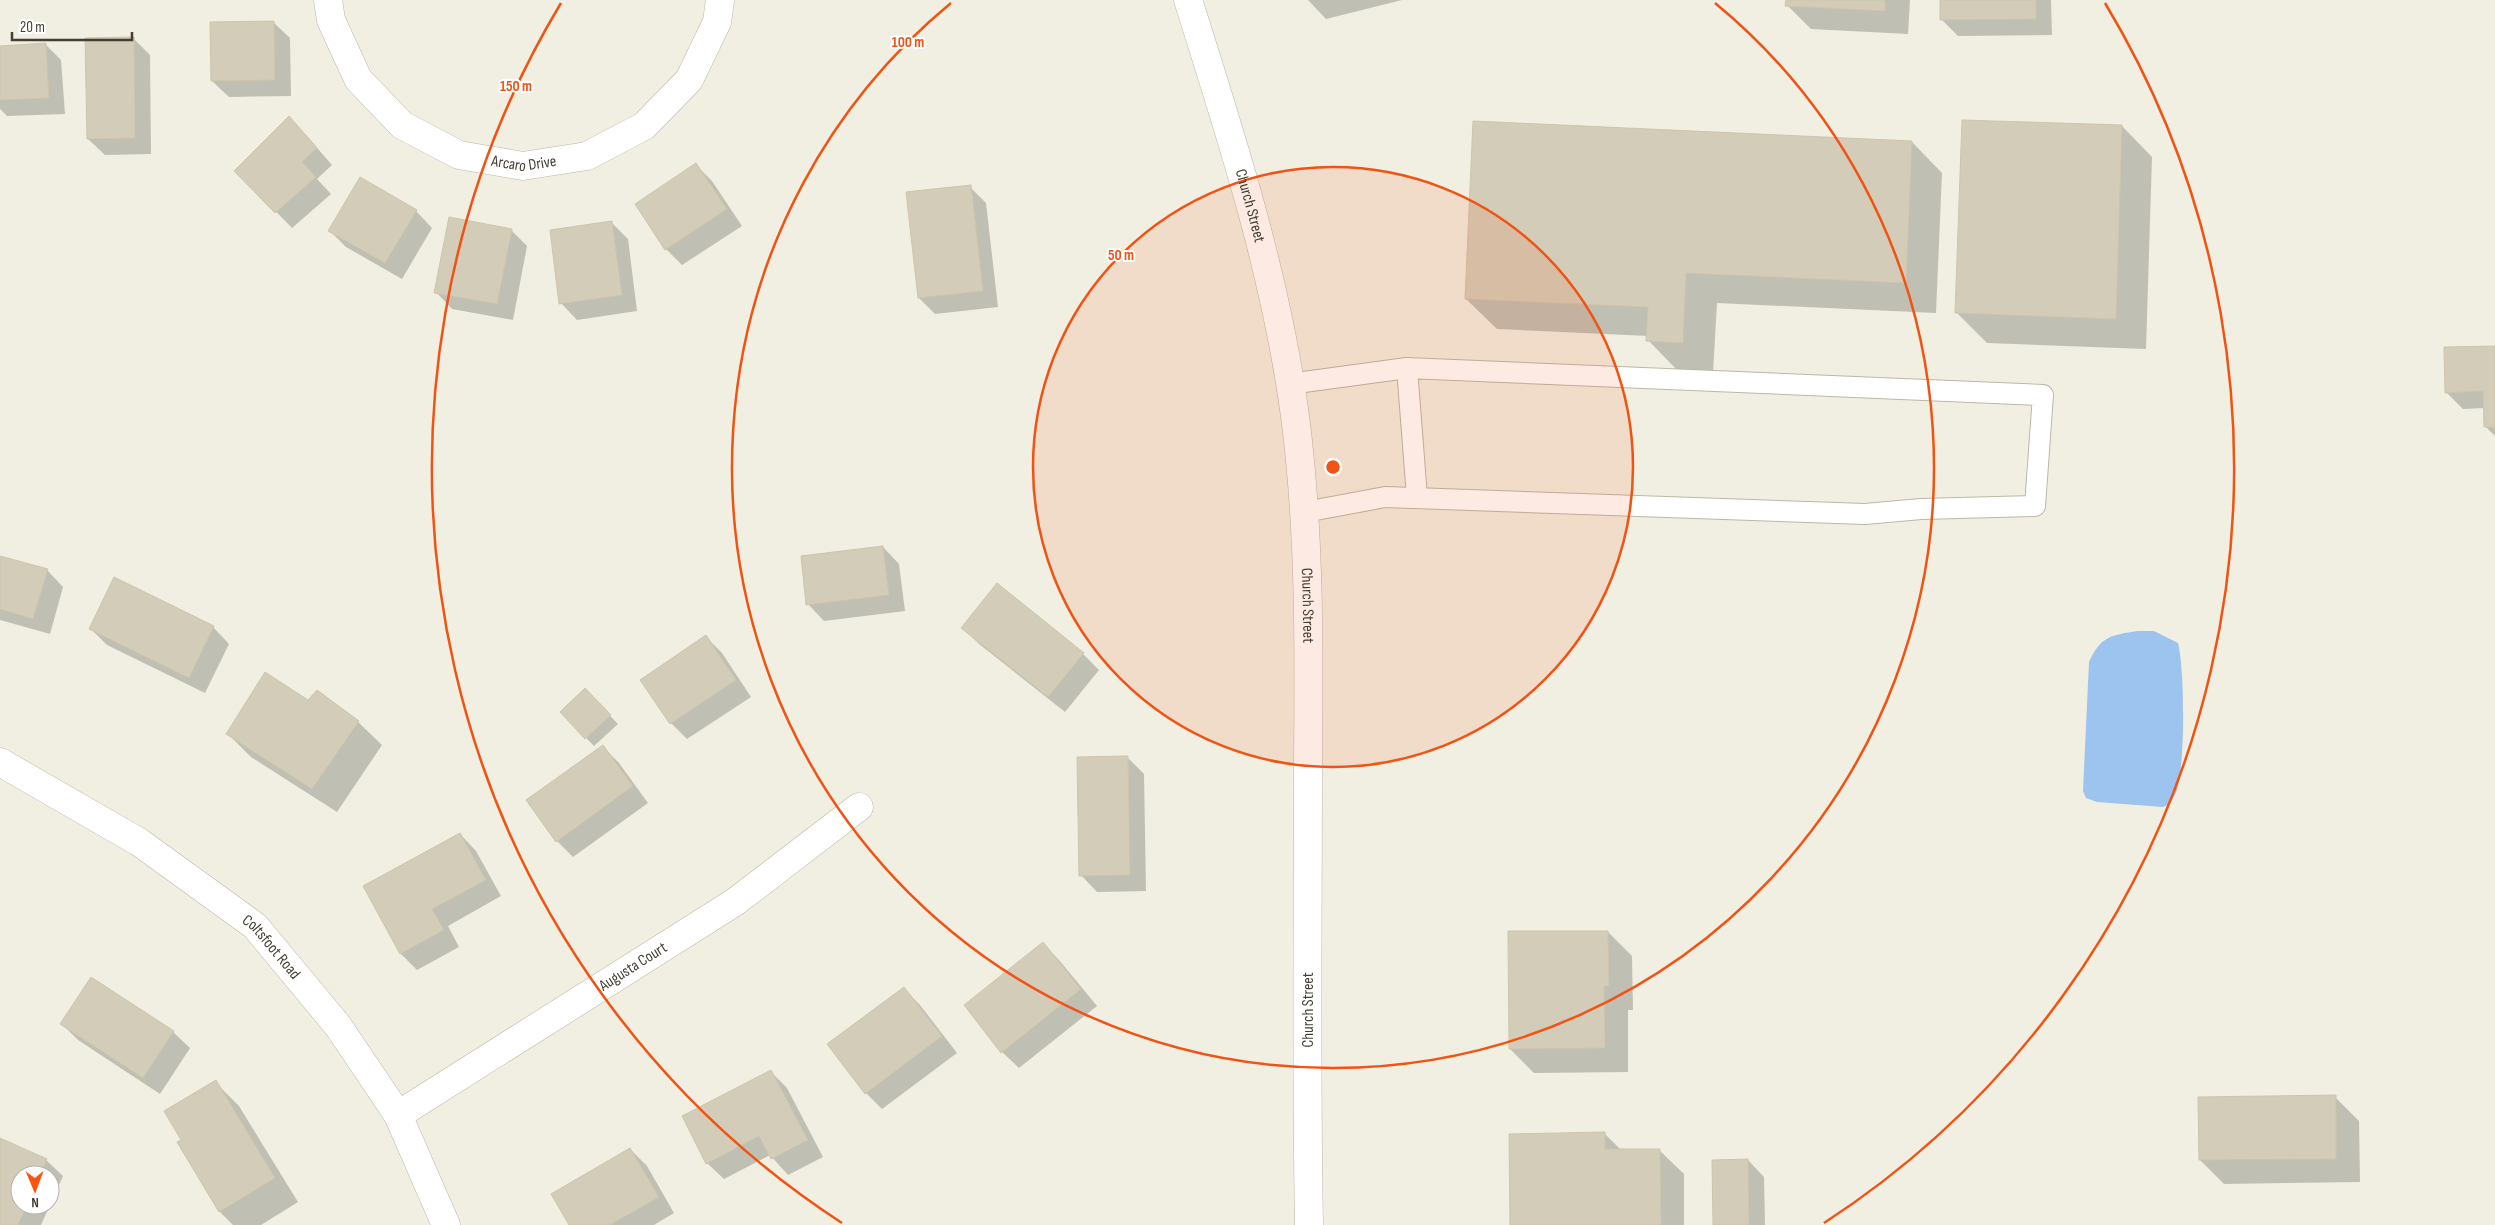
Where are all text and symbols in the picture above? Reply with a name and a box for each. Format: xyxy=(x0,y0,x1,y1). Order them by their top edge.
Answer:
scale bar xyxy=(12,10,132,42)
text: 20 m xyxy=(20,18,45,37)
text: 100 m xyxy=(892,33,924,52)
text: 150 m xyxy=(500,77,532,96)
street label: Arcaro Drive xyxy=(489,151,558,176)
street label: Church Street xyxy=(1231,167,1269,245)
text: 50 m xyxy=(1108,246,1134,265)
centre of rings xyxy=(1324,458,1342,476)
street label: Church Street xyxy=(1297,567,1318,643)
street label: Coltsfoot Road xyxy=(239,910,305,983)
street label: Augusta Court xyxy=(595,938,671,995)
street label: Church Street xyxy=(1299,972,1318,1048)
north arrow xyxy=(10,1165,60,1215)
text: N xyxy=(31,1194,39,1211)

